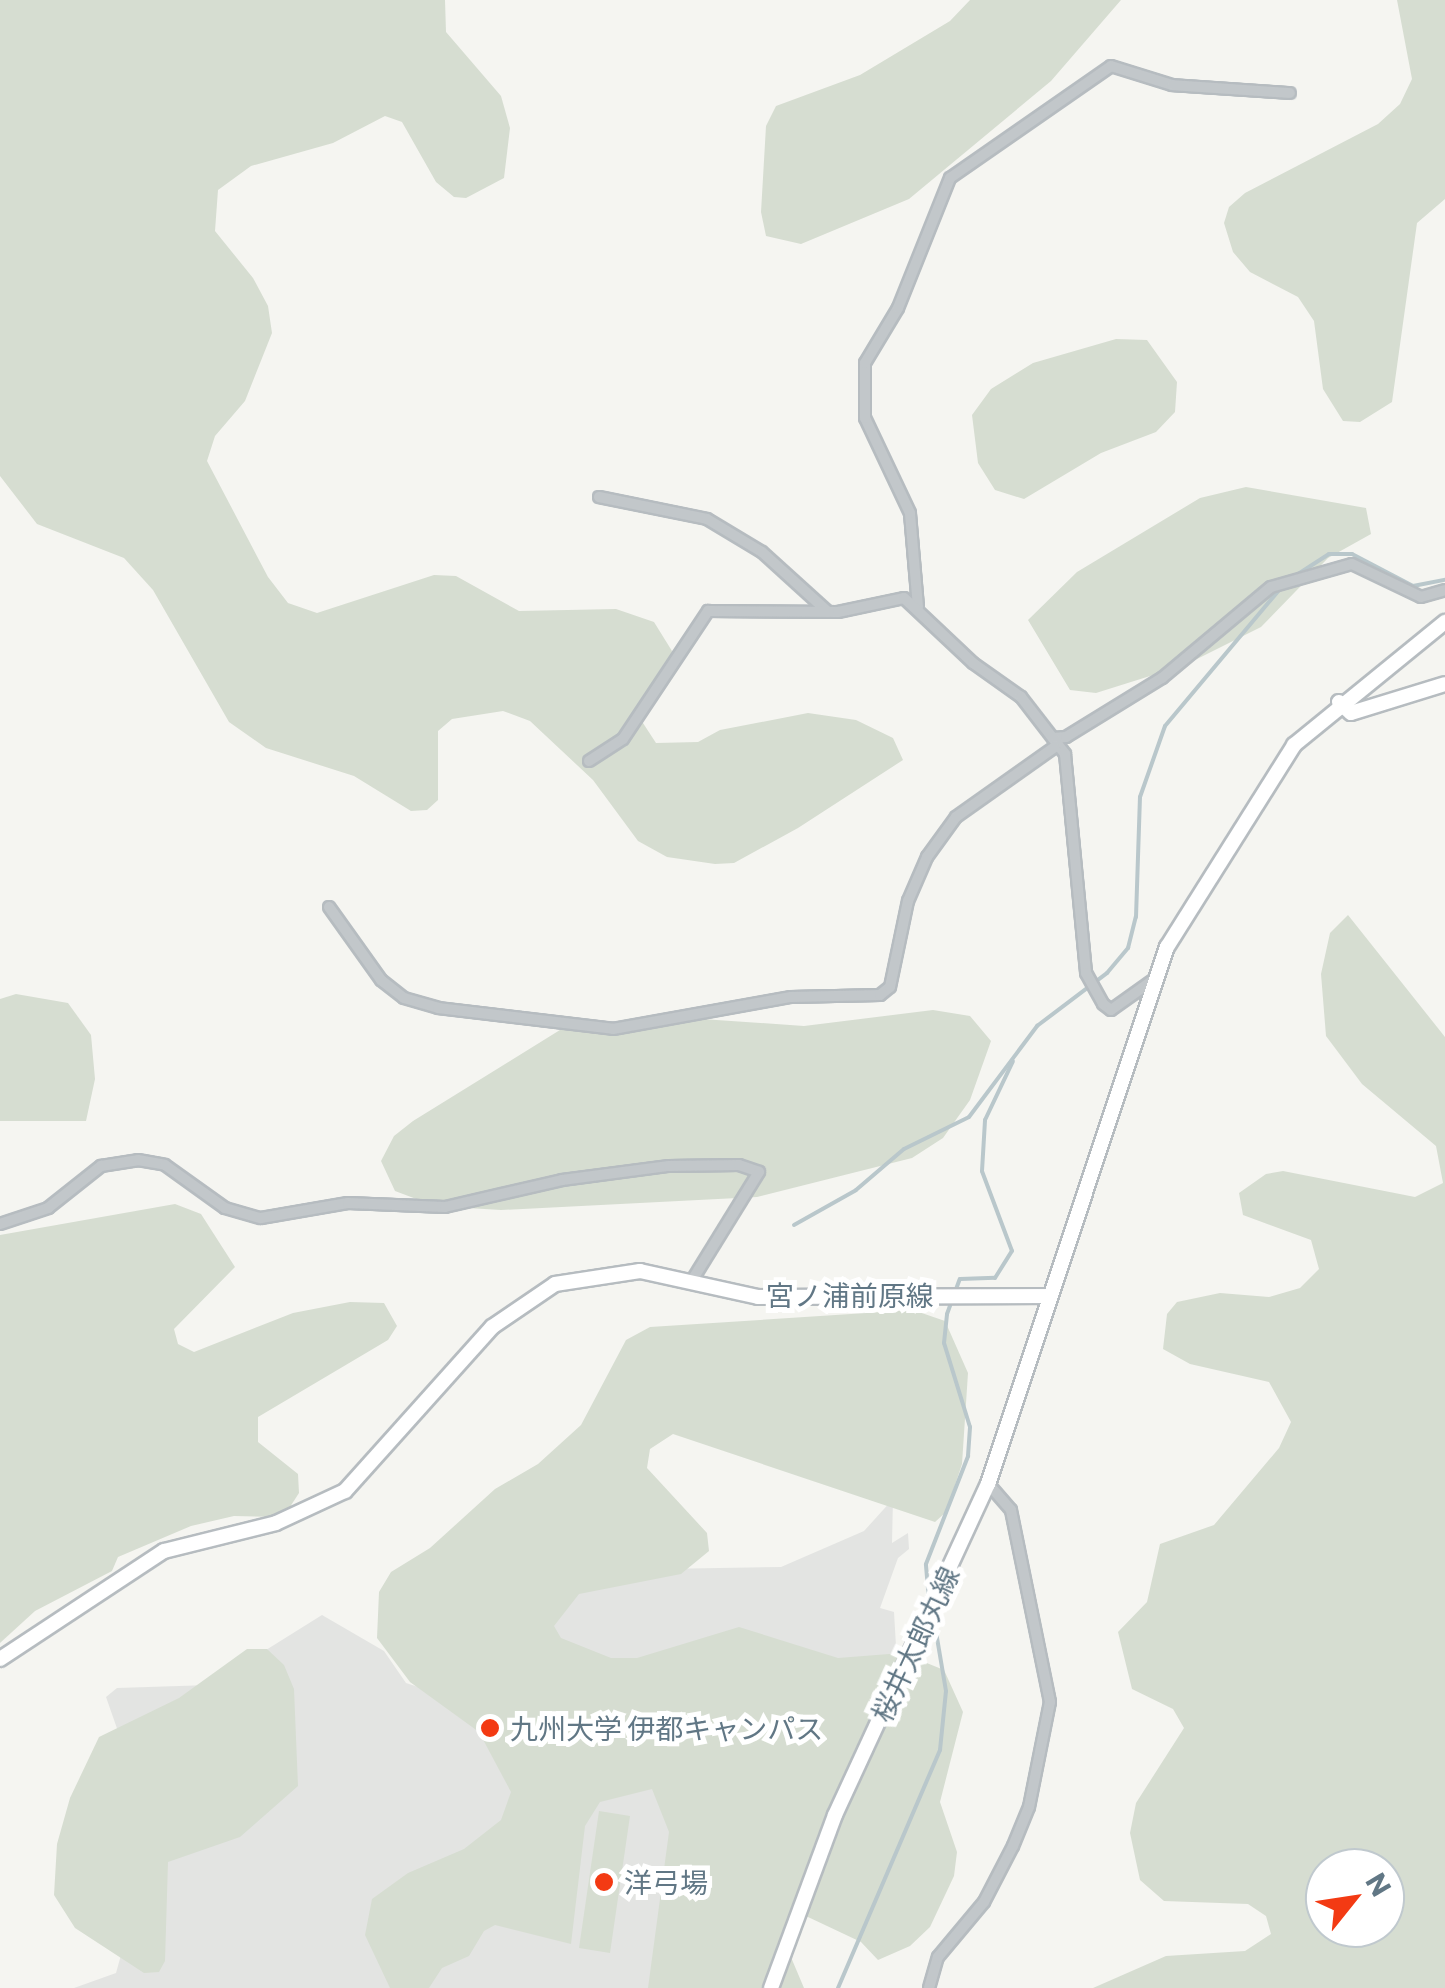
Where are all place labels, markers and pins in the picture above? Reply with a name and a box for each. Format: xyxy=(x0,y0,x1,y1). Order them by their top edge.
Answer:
place label: 九州大学 伊都キャンパス xyxy=(510,1711,823,1745)
marker: 九州大学 伊都キャンパス xyxy=(479,1717,501,1739)
place label: 洋弓場 xyxy=(624,1865,708,1899)
marker: 洋弓場 xyxy=(593,1871,615,1893)

